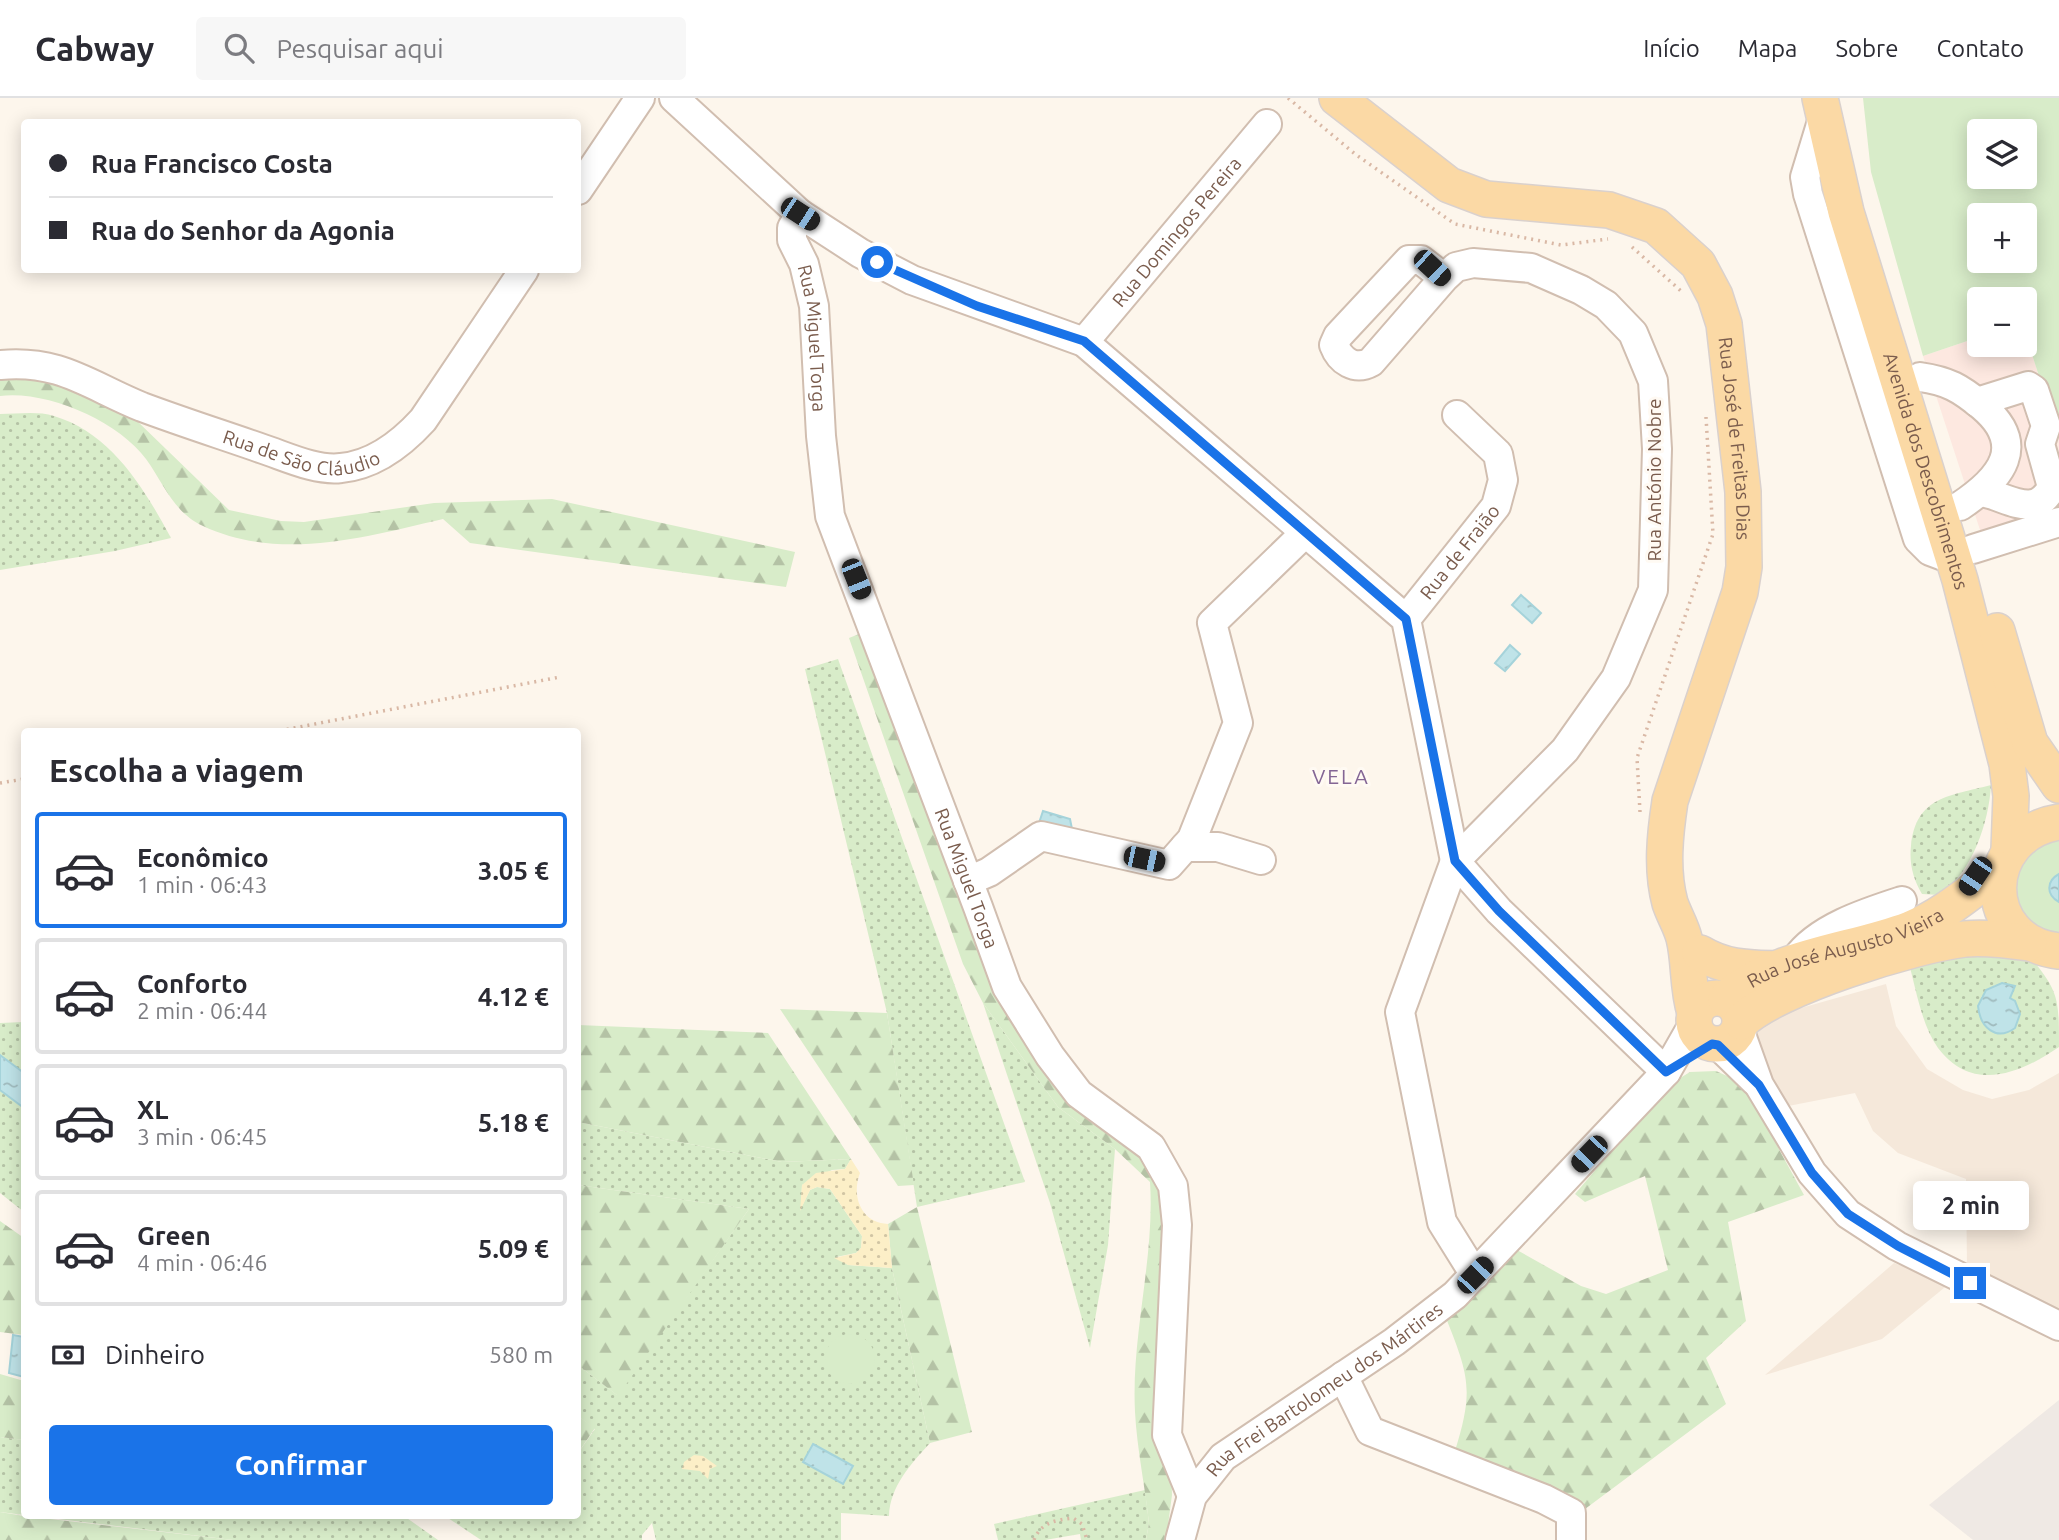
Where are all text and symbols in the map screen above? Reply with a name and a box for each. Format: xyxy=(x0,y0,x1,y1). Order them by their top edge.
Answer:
search box xyxy=(196,17,686,80)
icon: search xyxy=(220,29,258,67)
text: Cabway xyxy=(35,30,154,67)
text: Pesquisar aqui xyxy=(276,34,444,63)
text: Início xyxy=(1643,35,1700,62)
text: Mapa xyxy=(1738,35,1797,62)
text: Sobre xyxy=(1835,35,1898,62)
text: Contato xyxy=(1936,35,2024,62)
map controls xyxy=(1967,119,2037,357)
button: layers xyxy=(1967,119,2037,189)
text: Rua Francisco Costa xyxy=(91,149,333,178)
street label: Rua Domingos Pereira xyxy=(1107,152,1246,311)
car xyxy=(777,194,824,234)
button: + xyxy=(1967,203,2037,273)
text: Rua do Senhor da Agonia xyxy=(91,216,395,245)
route start xyxy=(861,246,893,278)
car xyxy=(1410,246,1455,290)
street label: Rua Miguel Torga xyxy=(794,262,831,412)
button: − xyxy=(1967,287,2037,357)
street label: Rua José de Freitas Dias xyxy=(1715,336,1755,540)
street label: Avenida dos Descobrimentos xyxy=(1879,350,1973,592)
street label: Rua António Nobre xyxy=(1643,399,1665,561)
street label: Rua de São Cláudio xyxy=(220,425,383,480)
street label: Rua de Fraião xyxy=(1415,500,1504,604)
car xyxy=(839,556,874,602)
text: Escolha a viagem xyxy=(49,752,304,788)
district label: VELA xyxy=(1312,764,1370,788)
street label: Rua Miguel Torga xyxy=(931,805,1003,951)
icon: car xyxy=(53,839,116,902)
text: Econômico xyxy=(137,843,269,872)
car xyxy=(1122,844,1167,874)
car xyxy=(1955,853,1996,899)
text: 3.05 € xyxy=(478,856,549,885)
text: 1 min · 06:43 xyxy=(137,872,268,897)
street label: Rua José Augusto Vieira xyxy=(1743,903,1947,992)
icon: car xyxy=(53,965,116,1028)
text: Conforto xyxy=(137,969,248,998)
text: 4.12 € xyxy=(478,982,549,1011)
text: 2 min · 06:44 xyxy=(137,998,268,1023)
icon: car xyxy=(53,1091,116,1154)
text: XL xyxy=(137,1095,168,1124)
text: 5.18 € xyxy=(478,1108,549,1137)
text: 3 min · 06:45 xyxy=(137,1124,268,1149)
car xyxy=(1567,1132,1612,1176)
callout: 2 min xyxy=(1912,1182,2028,1230)
text: 2 min xyxy=(1942,1193,2000,1218)
icon: car xyxy=(53,1217,116,1280)
text: Green xyxy=(137,1221,211,1250)
text: 5.09 € xyxy=(478,1234,549,1263)
text: 4 min · 06:46 xyxy=(137,1250,268,1275)
car xyxy=(1453,1253,1498,1297)
route end xyxy=(1954,1267,1986,1299)
street label: Rua Frei Bartolomeu dos Mártires xyxy=(1201,1298,1447,1480)
icon: cash xyxy=(49,1336,87,1374)
text: Dinheiro xyxy=(105,1340,205,1369)
text: 580 m xyxy=(489,1342,553,1367)
button: Confirmar xyxy=(49,1425,553,1505)

